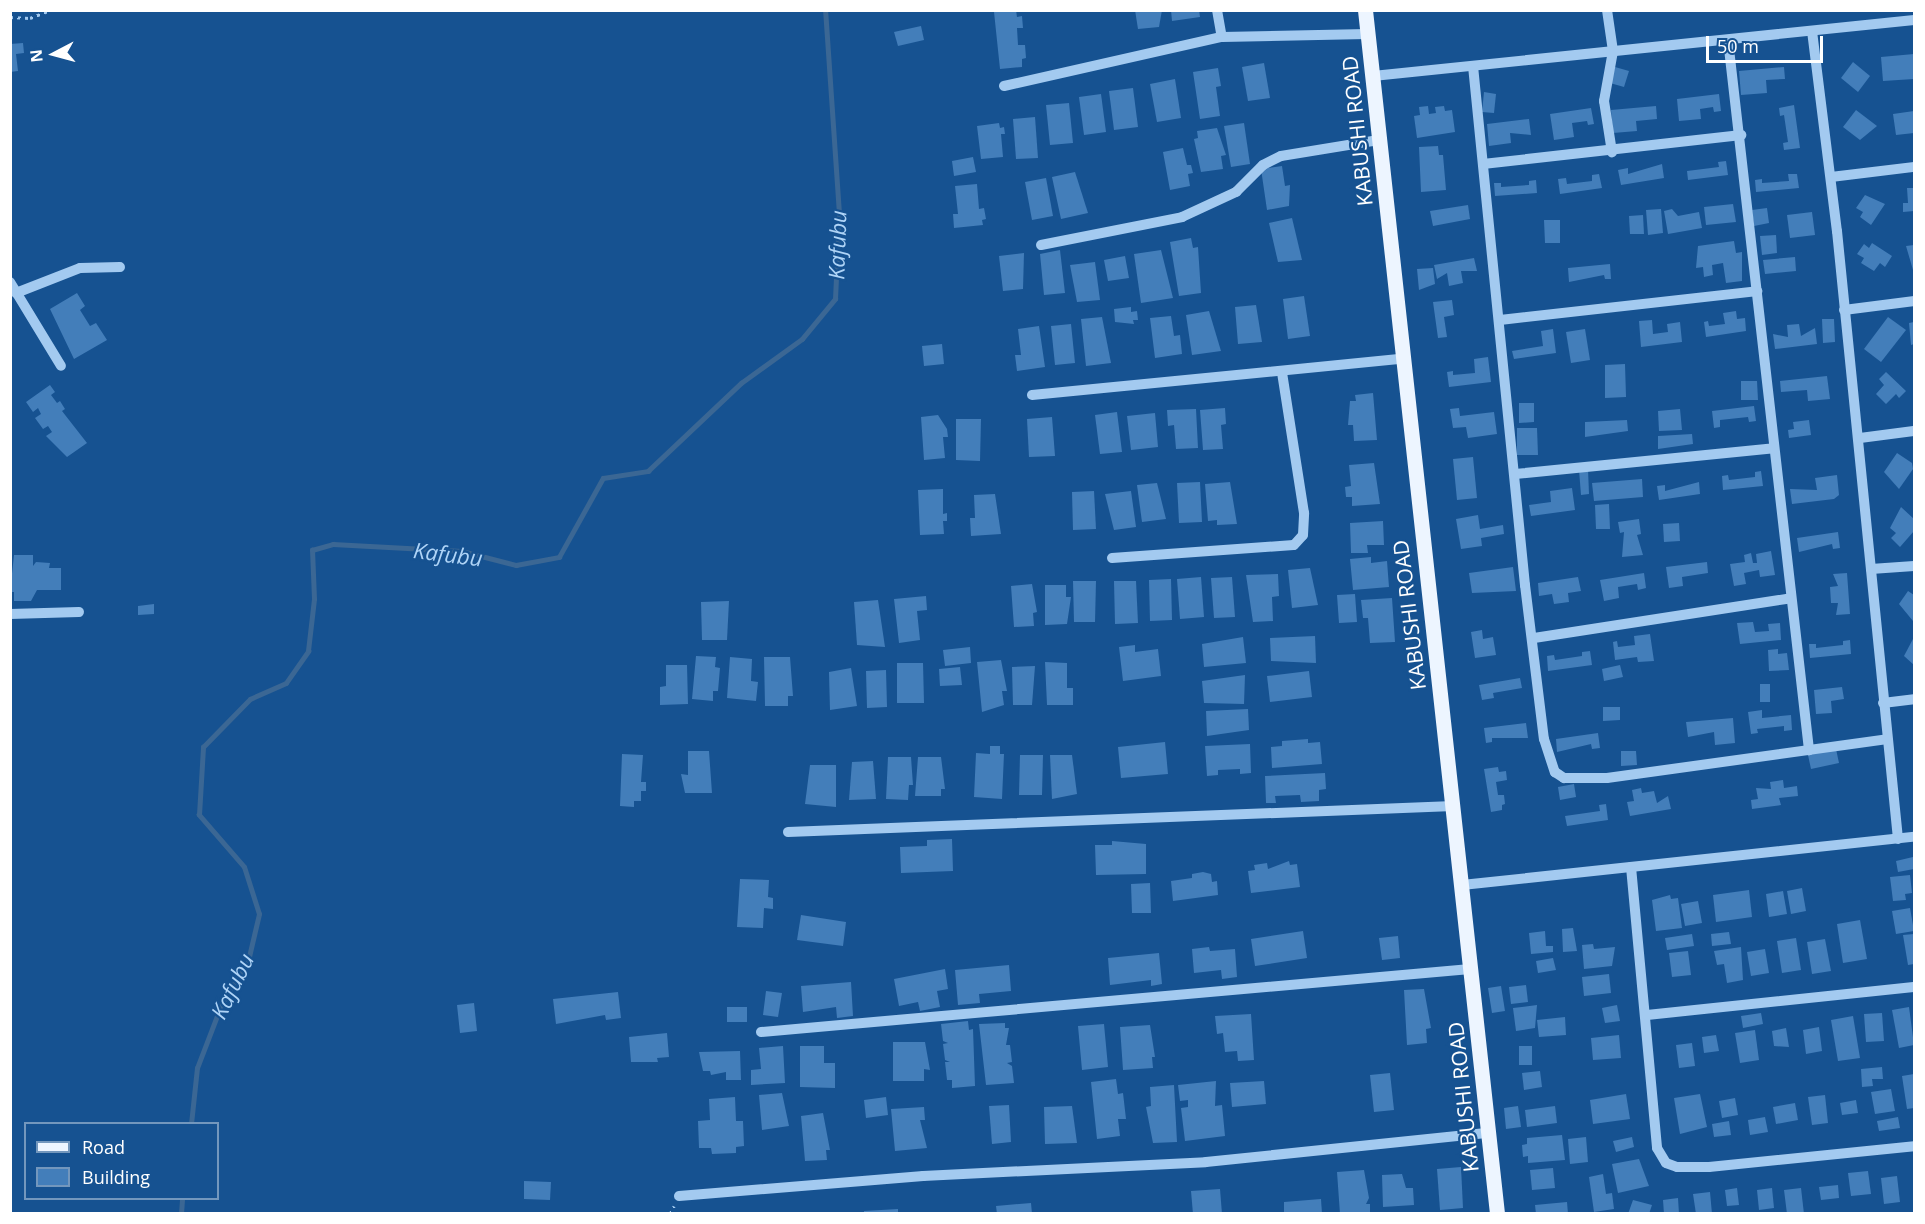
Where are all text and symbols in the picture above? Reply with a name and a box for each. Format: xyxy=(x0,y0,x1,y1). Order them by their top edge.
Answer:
north arrow xyxy=(24,24,84,84)
scale bar xyxy=(1709,24,1826,62)
text: 50 m xyxy=(1717,34,1759,58)
text: N xyxy=(24,48,48,64)
street label: KABUSHI ROAD xyxy=(1337,55,1377,207)
water label: Kafubu xyxy=(823,210,851,280)
water label: Kafubu xyxy=(412,537,484,571)
street label: KABUSHI ROAD xyxy=(1387,538,1431,692)
water label: Kafubu xyxy=(205,949,259,1023)
street label: KABUSHI ROAD xyxy=(1443,1021,1483,1173)
legend xyxy=(24,1122,219,1200)
text: Road xyxy=(82,1135,125,1159)
text: Building xyxy=(82,1165,150,1189)

